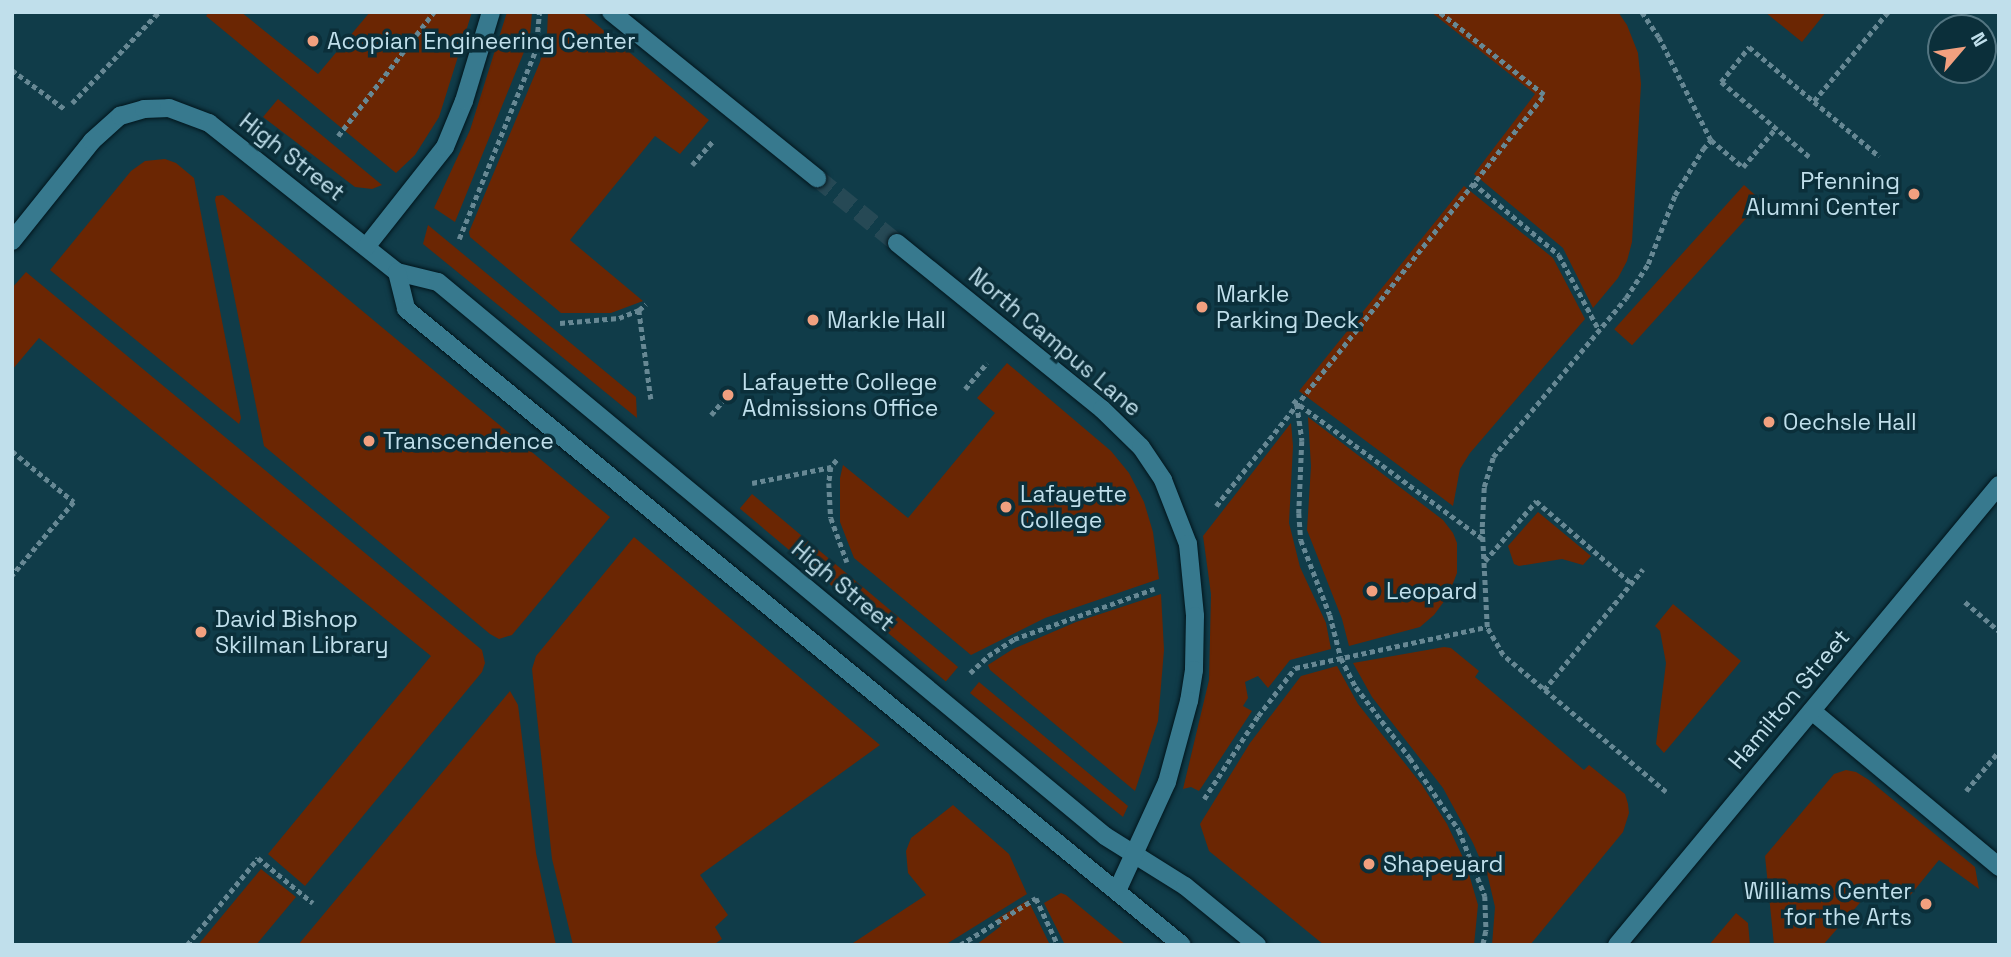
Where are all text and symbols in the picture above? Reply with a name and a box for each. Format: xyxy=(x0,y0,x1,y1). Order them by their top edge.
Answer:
north arrow xyxy=(1927,14,1997,84)
place label: Acopian Engineering Center xyxy=(327,27,636,55)
text: N xyxy=(1965,28,1993,51)
marker: Acopian Engineering Center xyxy=(305,33,321,49)
street label: High Street xyxy=(234,107,350,207)
place label: Pfenning Alumni Center xyxy=(1746,167,1900,221)
marker: Pfenning Alumni Center xyxy=(1906,186,1922,202)
street label: North Campus Lane xyxy=(963,262,1147,422)
place label: Markle Parking Deck xyxy=(1216,280,1359,334)
marker: Markle Parking Deck xyxy=(1194,299,1210,315)
place label: Markle Hall xyxy=(827,306,946,334)
marker: Markle Hall xyxy=(805,312,821,328)
place label: Lafayette College Admissions Office xyxy=(742,368,938,422)
marker: Lafayette College Admissions Office xyxy=(720,387,736,403)
place label: Oechsle Hall xyxy=(1783,408,1917,436)
marker: Oechsle Hall xyxy=(1761,414,1777,430)
place label: Transcendence xyxy=(383,427,554,455)
marker: Transcendence xyxy=(361,433,377,449)
place label: Lafayette College xyxy=(1020,480,1127,534)
marker: Lafayette College xyxy=(998,499,1014,515)
street label: High Street xyxy=(786,535,900,637)
place label: Leopard xyxy=(1386,577,1477,605)
marker: Leopard xyxy=(1364,583,1380,599)
place label: David Bishop Skillman Library xyxy=(215,605,389,659)
street label: Hamilton Street xyxy=(1722,623,1856,775)
marker: David Bishop Skillman Library xyxy=(193,624,209,640)
place label: Shapeyard xyxy=(1383,850,1503,878)
marker: Shapeyard xyxy=(1361,856,1377,872)
place label: Williams Center for the Arts xyxy=(1744,877,1912,931)
marker: Williams Center for the Arts xyxy=(1918,896,1934,912)

